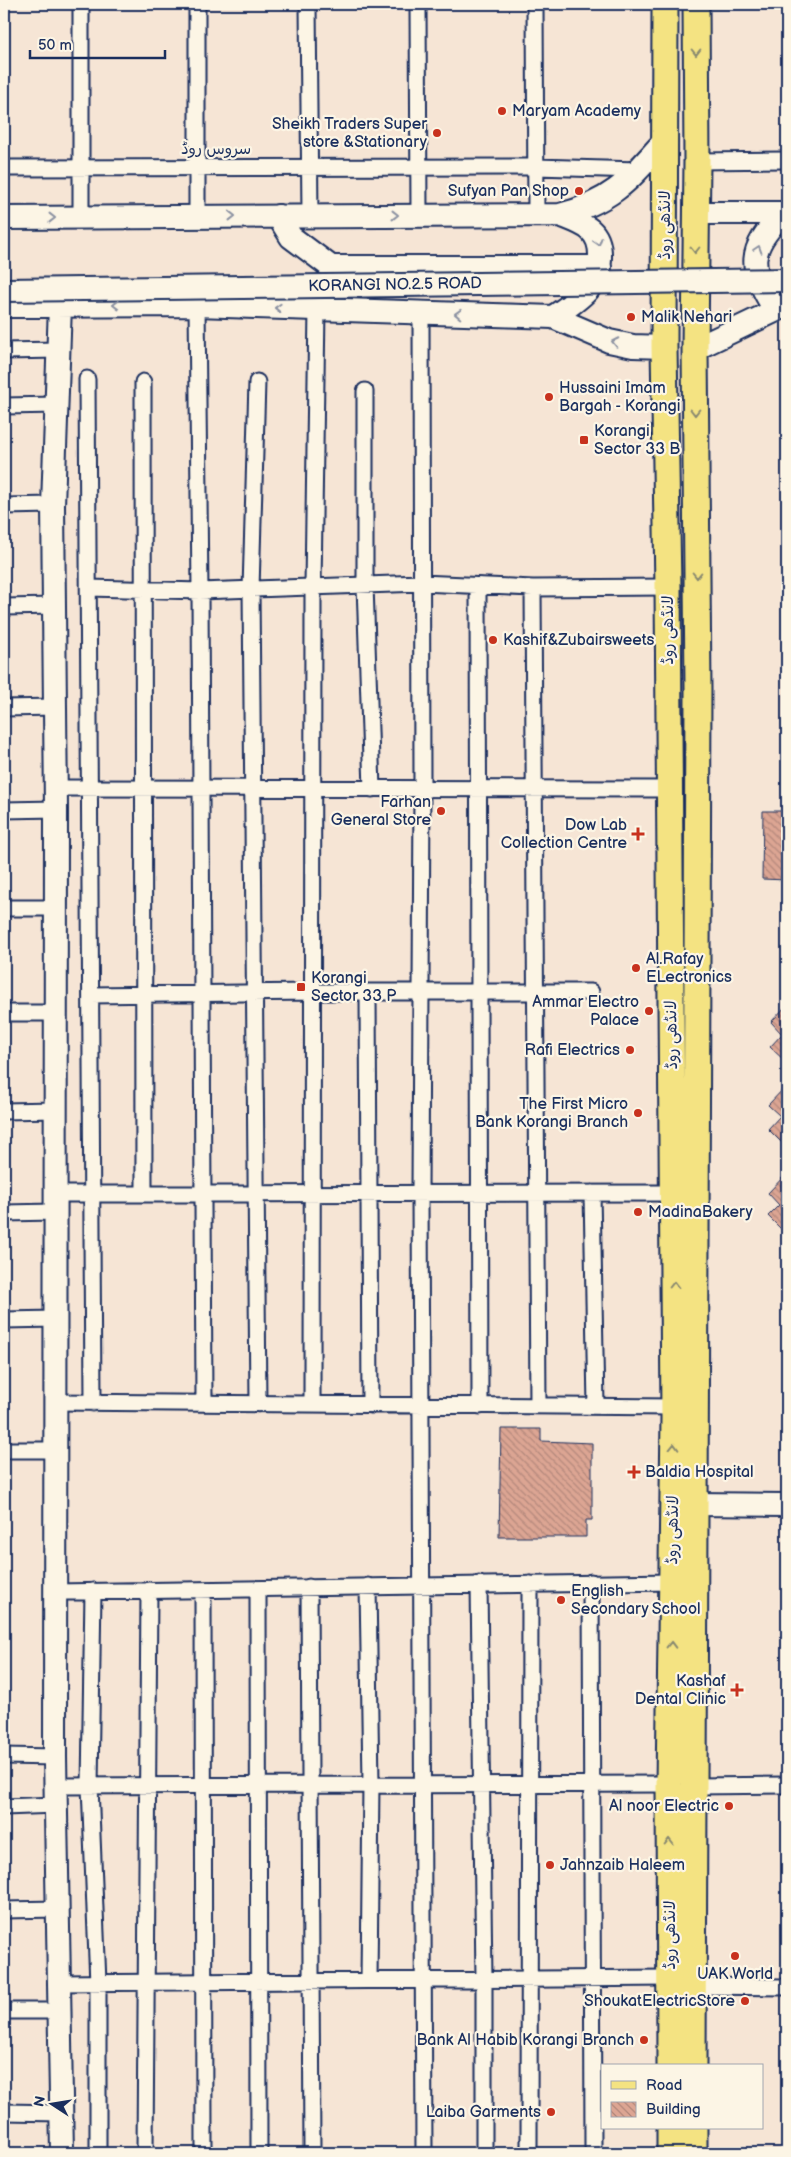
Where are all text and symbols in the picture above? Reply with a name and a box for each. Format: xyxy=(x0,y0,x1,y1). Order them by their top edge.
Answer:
scale bar xyxy=(30,28,165,60)
text: 50 m xyxy=(38,36,72,55)
one-way arrow xyxy=(691,49,702,57)
place label: Maryam Academy xyxy=(512,102,642,121)
marker: Maryam Academy xyxy=(496,105,508,117)
place label: Sheikh Traders Super store &Stationary xyxy=(272,115,428,152)
marker: Sheikh Traders Super store &Stationary xyxy=(431,127,443,139)
street label: سروس روڈ xyxy=(181,140,251,159)
place label: Sufyan Pan Shop xyxy=(448,182,569,201)
marker: Sufyan Pan Shop xyxy=(573,185,585,197)
street label: لانڈھی روڈ xyxy=(656,190,675,260)
one-way arrow xyxy=(392,210,399,220)
one-way arrow xyxy=(229,211,237,221)
one-way arrow xyxy=(49,213,57,223)
one-way arrow xyxy=(592,237,602,246)
one-way arrow xyxy=(752,245,762,253)
one-way arrow xyxy=(690,246,700,254)
street label: KORANGI NO.2.5 ROAD xyxy=(308,274,482,296)
one-way arrow xyxy=(112,300,120,310)
one-way arrow xyxy=(274,302,282,313)
place label: Malik Nehari xyxy=(641,308,732,327)
one-way arrow xyxy=(454,309,462,319)
marker: Malik Nehari xyxy=(625,311,637,323)
one-way arrow xyxy=(611,338,620,348)
place label: Hussaini Imam Bargah - Korangi xyxy=(559,379,681,416)
marker: Hussaini Imam Bargah - Korangi xyxy=(543,391,555,403)
one-way arrow xyxy=(690,409,700,417)
place label: Korangi Sector 33 B xyxy=(594,422,680,459)
marker: Korangi Sector 33 B xyxy=(578,434,590,446)
one-way arrow xyxy=(692,572,702,579)
street label: لانڈھی روڈ xyxy=(659,595,678,665)
place label: Kashif&Zubairsweets xyxy=(503,631,654,650)
marker: Kashif&Zubairsweets xyxy=(487,634,499,646)
place label: Farhan General Store xyxy=(331,793,432,830)
marker: Farhan General Store xyxy=(435,805,447,817)
place label: Dow Lab Collection Centre xyxy=(501,816,628,853)
marker: Dow Lab Collection Centre xyxy=(631,827,645,841)
place label: Al.Rafay ELectronics xyxy=(646,950,732,987)
marker: Al.Rafay ELectronics xyxy=(630,962,642,974)
place label: Korangi Sector 33 P xyxy=(311,969,396,1006)
marker: Korangi Sector 33 P xyxy=(295,981,307,993)
place label: Ammar Electro Palace xyxy=(532,993,640,1030)
street label: لانڈھی روڈ xyxy=(662,1000,682,1070)
marker: Ammar Electro Palace xyxy=(643,1005,655,1017)
place label: Rafi Electrics xyxy=(525,1041,620,1060)
marker: Rafi Electrics xyxy=(624,1044,636,1056)
place label: The First Micro Bank Korangi Branch xyxy=(475,1095,628,1132)
marker: The First Micro Bank Korangi Branch xyxy=(632,1107,644,1119)
place label: MadinaBakery xyxy=(648,1203,754,1222)
marker: MadinaBakery xyxy=(632,1206,644,1218)
one-way arrow xyxy=(669,1280,679,1288)
one-way arrow xyxy=(669,1443,679,1450)
place label: Baldia Hospital xyxy=(645,1463,754,1482)
marker: Baldia Hospital xyxy=(627,1465,641,1479)
street label: لانڈھی روڈ xyxy=(663,1495,683,1565)
place label: English Secondary School xyxy=(571,1582,701,1619)
marker: English Secondary School xyxy=(555,1594,567,1606)
one-way arrow xyxy=(666,1640,676,1648)
place label: Kashaf Dental Clinic xyxy=(635,1672,726,1709)
marker: Kashaf Dental Clinic xyxy=(730,1683,744,1697)
place label: Al noor Electric xyxy=(609,1797,719,1816)
marker: Al noor Electric xyxy=(723,1800,735,1812)
one-way arrow xyxy=(664,1838,674,1846)
place label: Jahnzaib Haleem xyxy=(560,1856,685,1875)
marker: Jahnzaib Haleem xyxy=(544,1859,556,1871)
street label: لانڈھی روڈ xyxy=(661,1900,680,1970)
marker: UAK World xyxy=(729,1950,741,1962)
place label: UAK World xyxy=(697,1965,773,1984)
place label: ShoukatElectricStore xyxy=(584,1992,736,2011)
marker: ShoukatElectricStore xyxy=(739,1995,751,2007)
place label: Bank Al Habib Korangi Branch xyxy=(416,2031,634,2050)
marker: Bank Al Habib Korangi Branch xyxy=(638,2034,650,2046)
legend xyxy=(601,2064,764,2130)
text: Road xyxy=(646,2076,682,2095)
north arrow xyxy=(28,2080,78,2130)
text: N xyxy=(30,2094,49,2108)
text: Building xyxy=(646,2100,701,2119)
place label: Laiba Garments xyxy=(426,2103,541,2122)
marker: Laiba Garments xyxy=(545,2106,557,2118)

